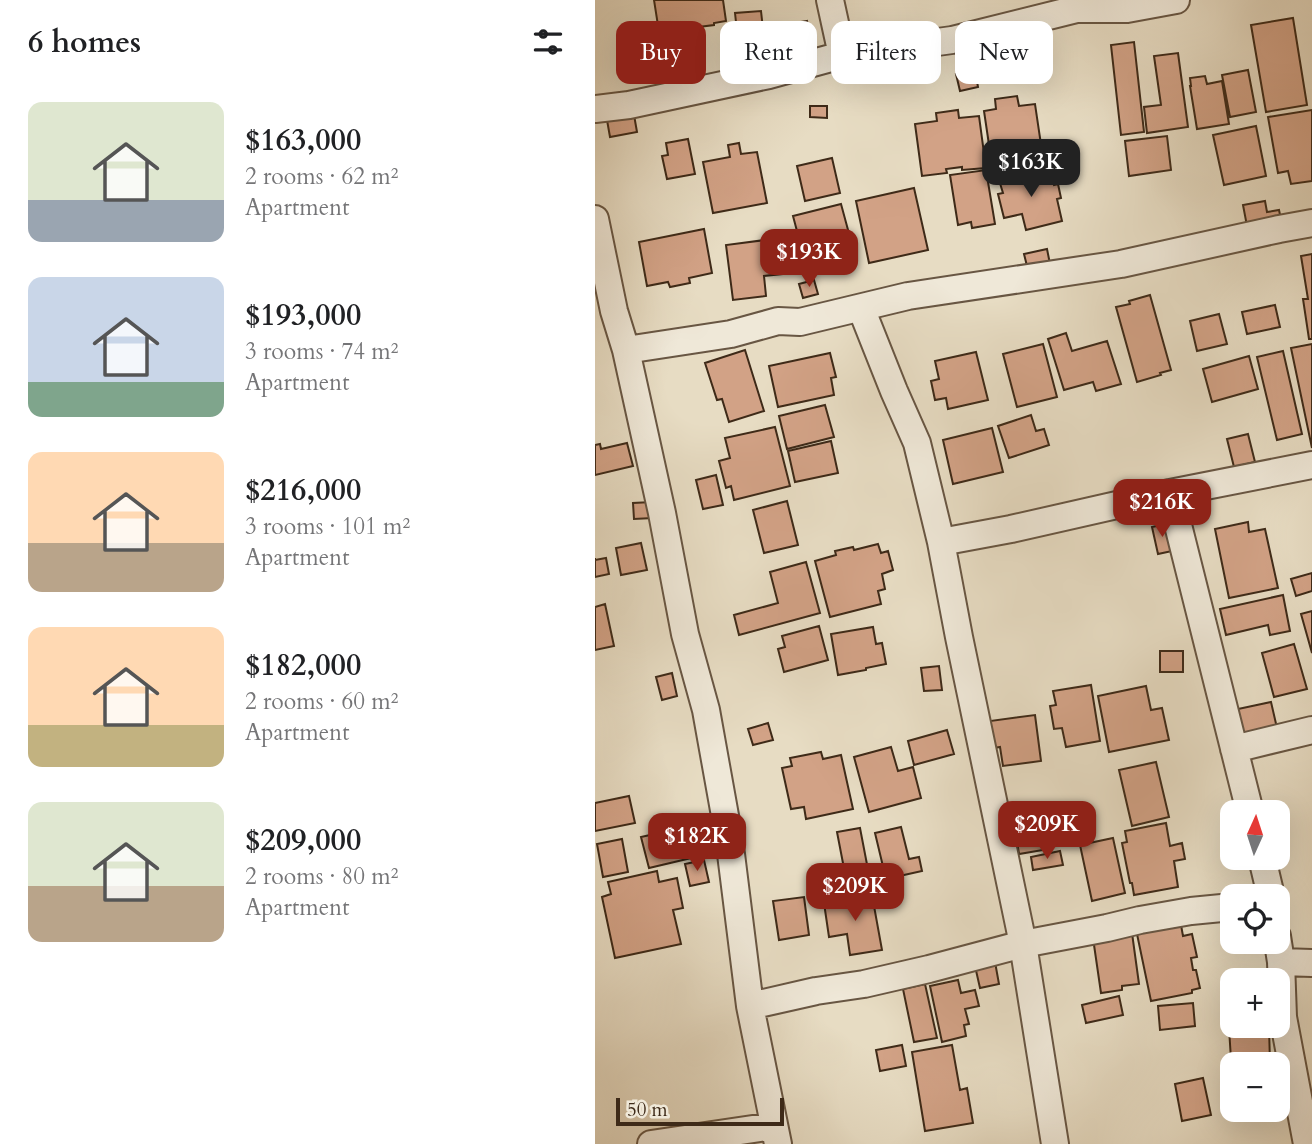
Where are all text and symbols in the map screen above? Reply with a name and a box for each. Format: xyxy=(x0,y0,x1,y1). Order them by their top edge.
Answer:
chip: Buy xyxy=(616,21,706,84)
chip: Rent xyxy=(720,21,817,84)
chip: Filters xyxy=(831,21,941,84)
chip: New xyxy=(955,21,1053,84)
text: 6 homes xyxy=(28,22,141,63)
icon: filters xyxy=(529,23,567,61)
text: $163,000 xyxy=(245,120,361,161)
icon: home xyxy=(84,130,168,214)
pin: $163K xyxy=(982,140,1080,199)
text: $163K xyxy=(998,146,1064,177)
text: 2 rooms · 62 m² xyxy=(245,161,398,192)
text: Apartment xyxy=(245,192,349,223)
pin: $193K xyxy=(760,230,858,289)
text: $193K xyxy=(776,236,842,267)
text: $193,000 xyxy=(245,295,361,336)
icon: home xyxy=(84,305,168,389)
text: 3 rooms · 74 m² xyxy=(245,336,398,367)
text: Apartment xyxy=(245,367,349,398)
text: $216,000 xyxy=(245,470,361,511)
icon: home xyxy=(84,480,168,564)
pin: $216K xyxy=(1113,480,1211,539)
text: $216K xyxy=(1129,486,1195,517)
text: 3 rooms · 101 m² xyxy=(245,511,410,542)
text: Apartment xyxy=(245,542,349,573)
text: $182,000 xyxy=(245,645,361,686)
icon: home xyxy=(84,655,168,739)
text: 2 rooms · 60 m² xyxy=(245,686,398,717)
text: Apartment xyxy=(245,717,349,748)
north arrow xyxy=(1220,800,1290,870)
map controls xyxy=(1220,800,1290,1122)
pin: $209K xyxy=(998,802,1096,861)
text: $209K xyxy=(1014,808,1080,839)
pin: $182K xyxy=(648,814,746,873)
text: $209,000 xyxy=(245,820,361,861)
text: $182K xyxy=(664,820,730,851)
icon: home xyxy=(84,830,168,914)
text: 2 rooms · 80 m² xyxy=(245,861,398,892)
pin: $209K xyxy=(806,864,904,923)
text: $209K xyxy=(822,870,888,901)
button: locate xyxy=(1220,884,1290,954)
text: Apartment xyxy=(245,892,349,923)
button: + xyxy=(1220,968,1290,1038)
button: − xyxy=(1220,1052,1290,1122)
scale bar xyxy=(616,1095,784,1127)
text: 50 m xyxy=(627,1097,668,1123)

